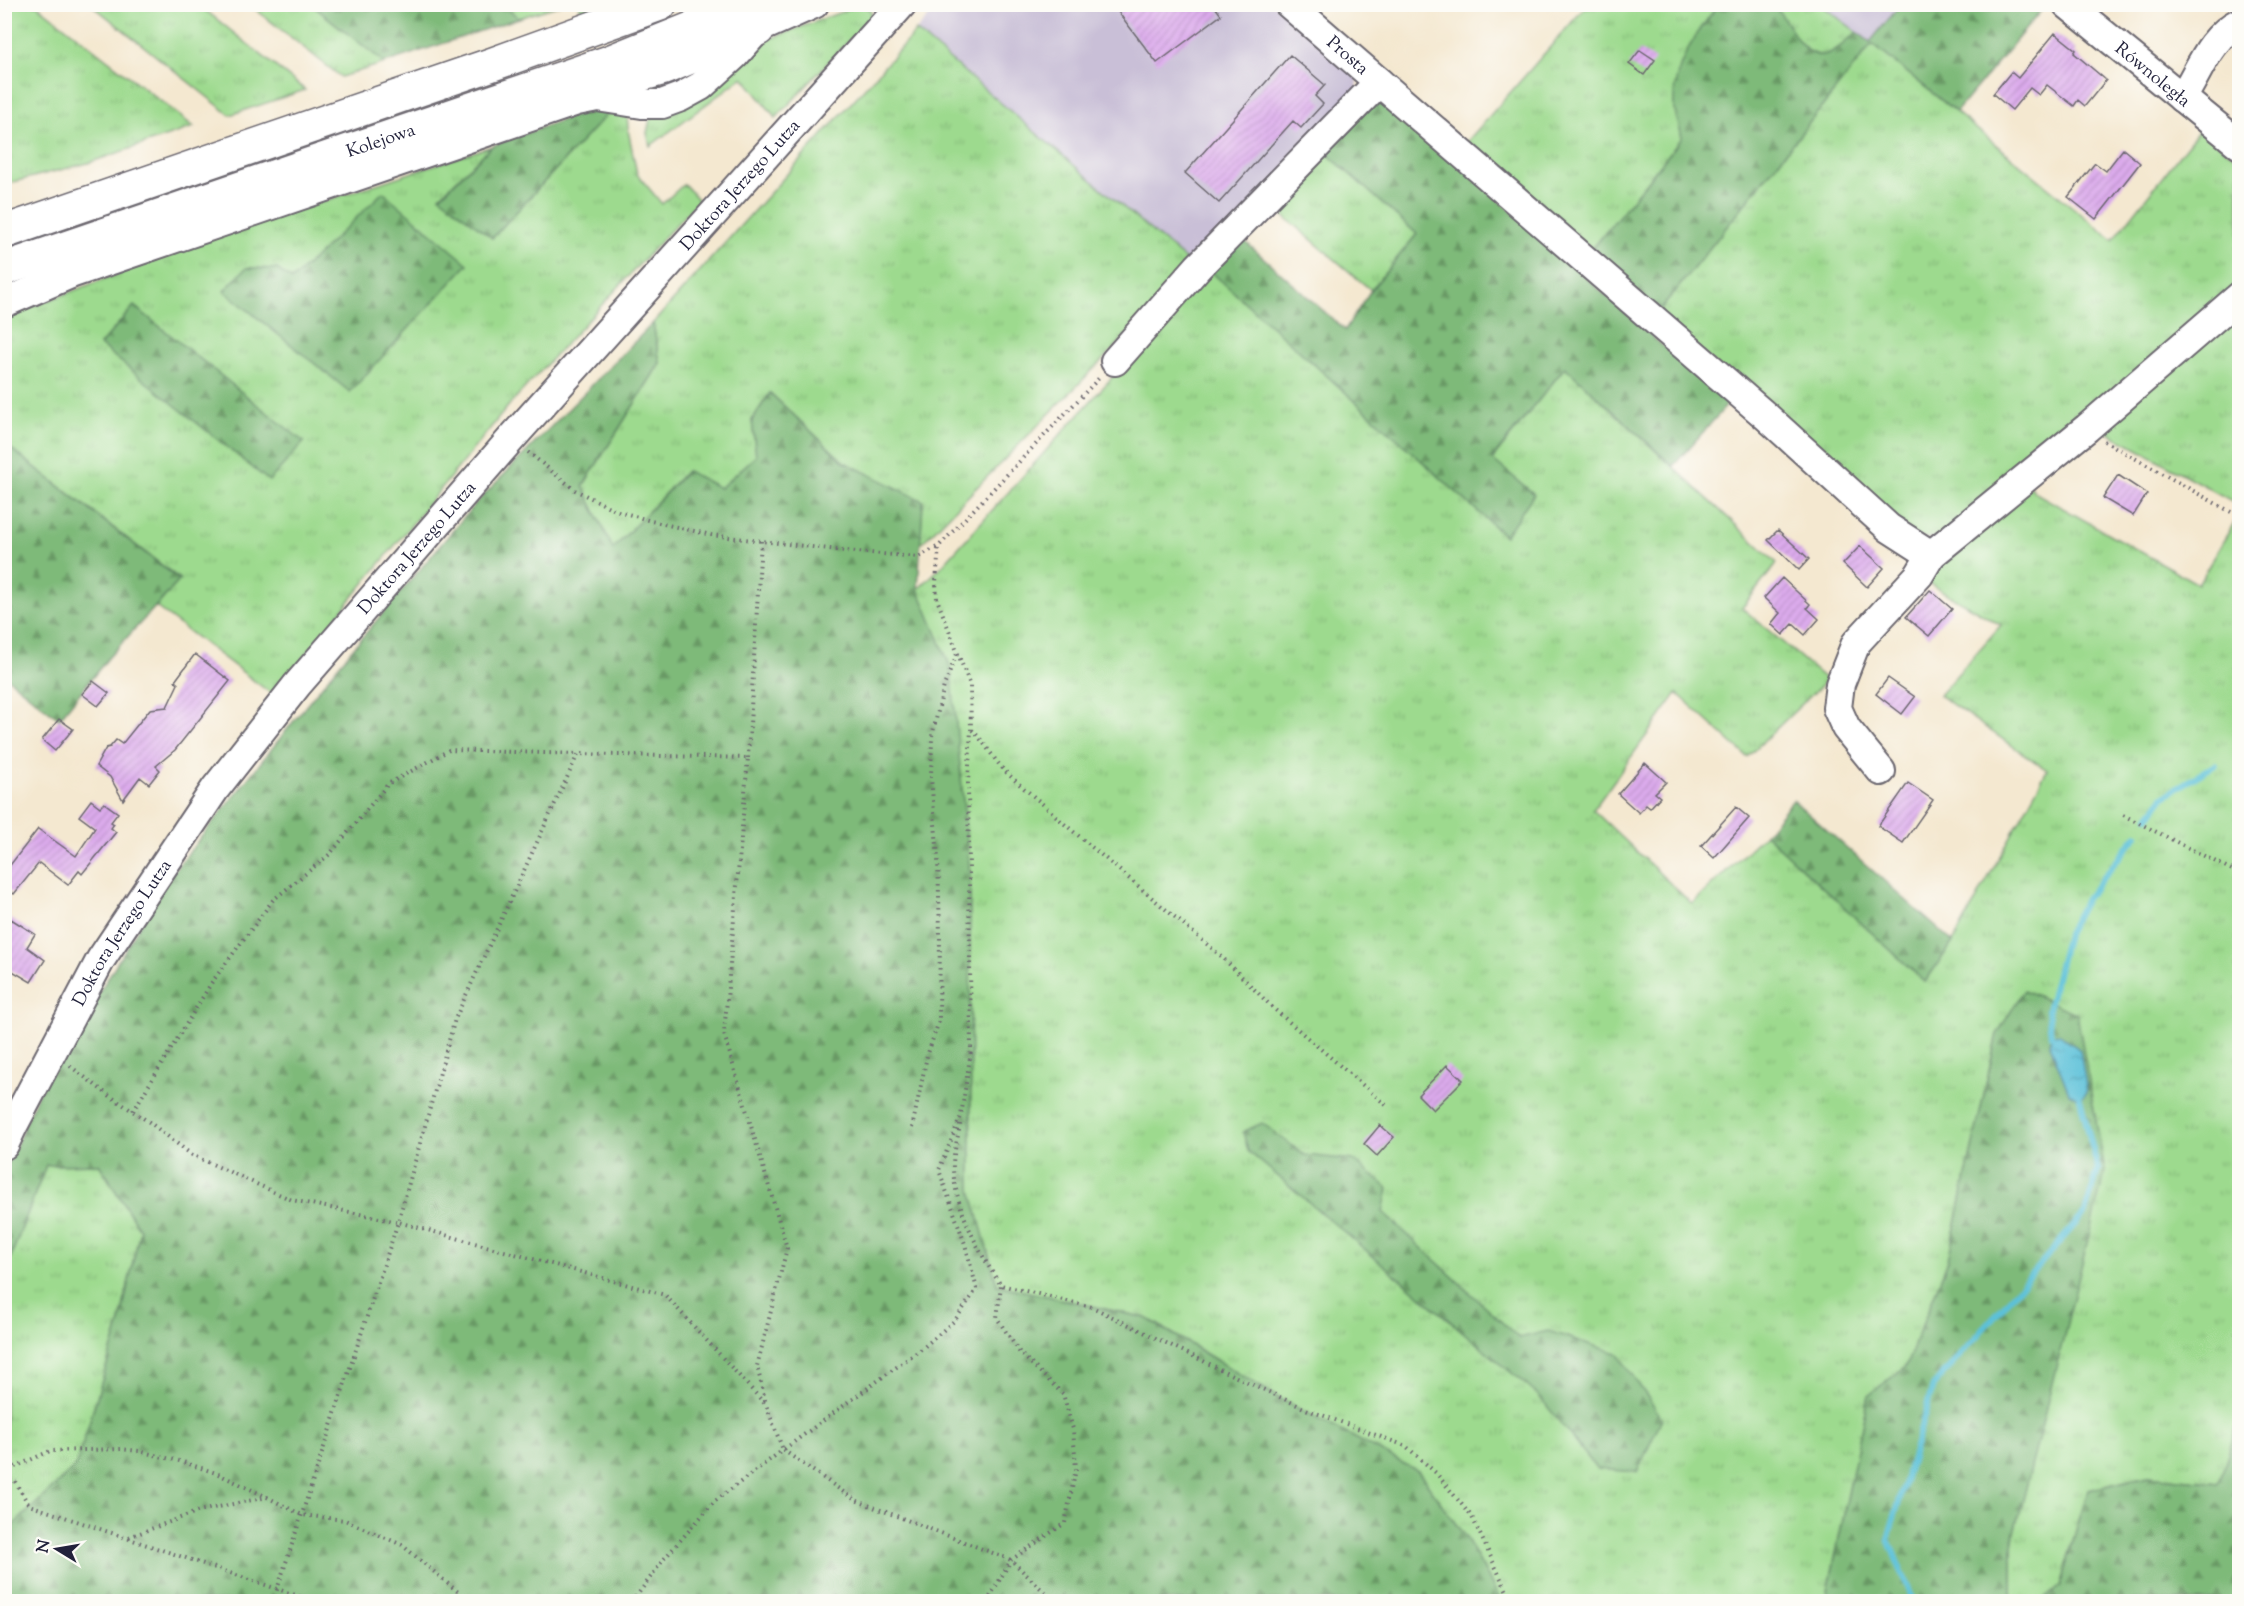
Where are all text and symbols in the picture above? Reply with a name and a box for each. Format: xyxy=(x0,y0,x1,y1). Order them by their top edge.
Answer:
street label: Prosta xyxy=(1320,31,1373,82)
street label: Równoległa xyxy=(2108,37,2195,114)
street label: Doktora Jerzego Lutza xyxy=(675,114,807,258)
street label: Kolejowa xyxy=(343,118,419,166)
street label: Doktora Jerzego Lutza xyxy=(353,477,483,621)
street label: Doktora Jerzego Lutza xyxy=(67,855,179,1011)
north arrow xyxy=(27,1519,87,1579)
text: N xyxy=(32,1538,57,1555)

